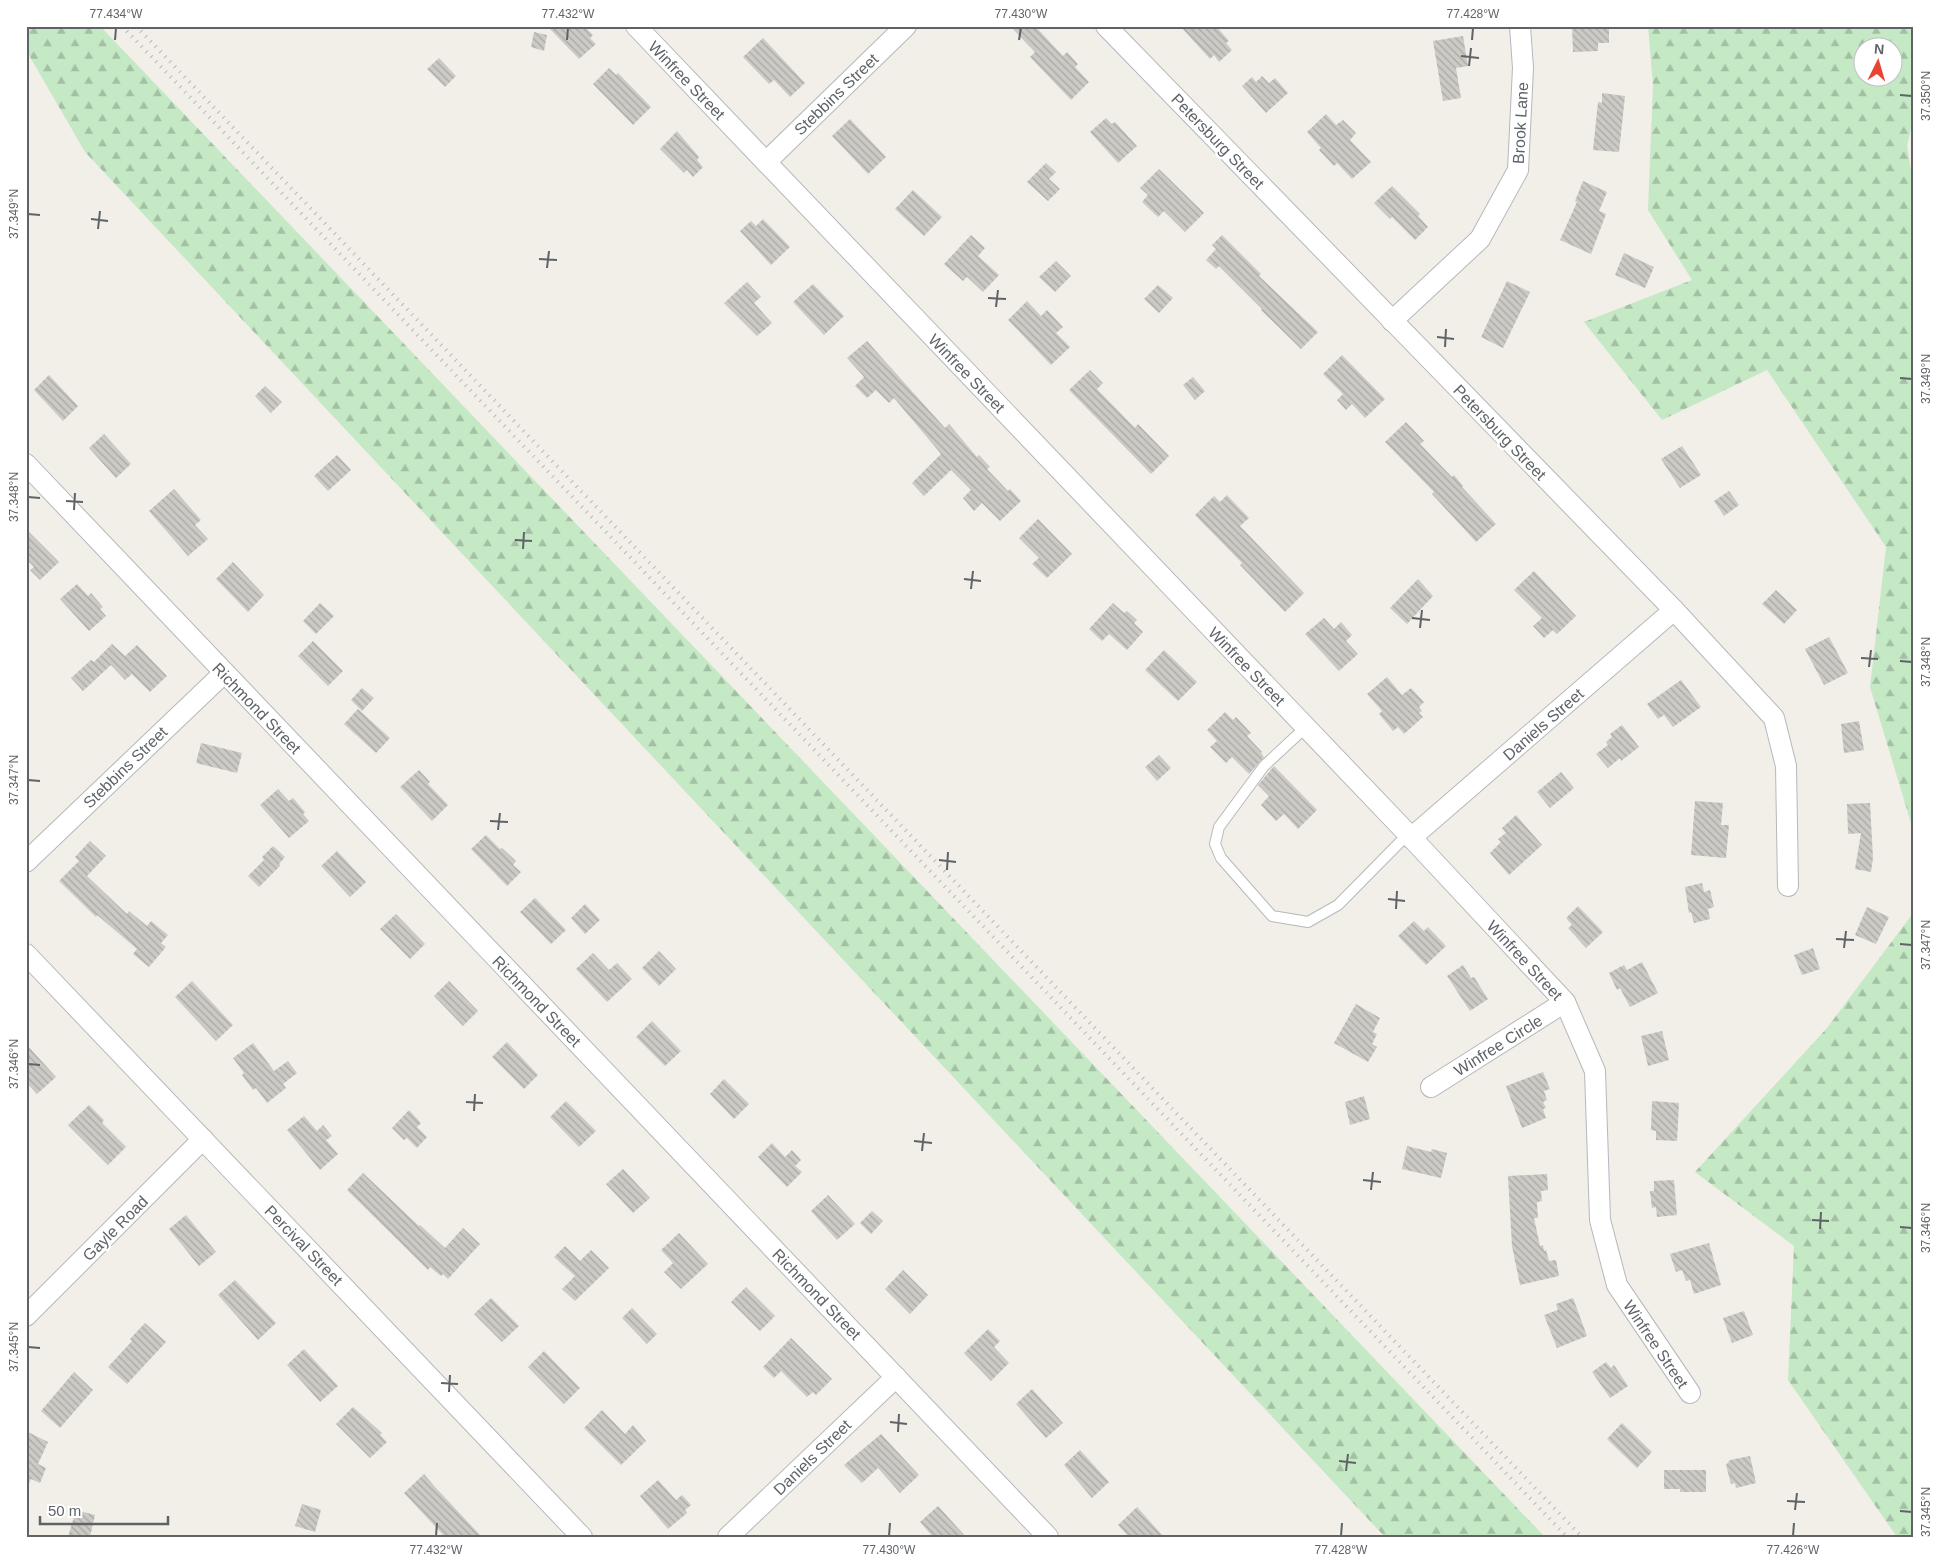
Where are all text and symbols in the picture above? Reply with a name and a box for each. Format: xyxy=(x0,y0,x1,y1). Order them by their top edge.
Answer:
text: 77.434°W xyxy=(90,7,143,21)
text: 77.432°W xyxy=(542,7,595,21)
text: 77.430°W xyxy=(995,7,1048,21)
text: 77.428°W xyxy=(1447,7,1500,21)
street label: Winfree Street xyxy=(645,38,729,123)
north arrow xyxy=(1852,38,1902,88)
text: N xyxy=(1873,41,1885,57)
street label: Stebbins Street xyxy=(791,50,882,138)
text: 37.350°N xyxy=(1919,71,1933,121)
street label: Brook Lane xyxy=(1510,82,1531,164)
street label: Petersburg Street xyxy=(1168,90,1268,193)
text: 37.349°N xyxy=(7,189,21,239)
street label: Winfree Street xyxy=(925,331,1009,416)
text: 37.349°N xyxy=(1919,354,1933,404)
street label: Petersburg Street xyxy=(1450,381,1550,484)
text: 37.348°N xyxy=(7,472,21,522)
street label: Winfree Street xyxy=(1205,624,1289,709)
text: 37.348°N xyxy=(1919,637,1933,687)
street label: Richmond Street xyxy=(209,660,305,758)
street label: Daniels Street xyxy=(1500,685,1587,764)
street label: Stebbins Street xyxy=(80,723,171,811)
text: 37.347°N xyxy=(7,755,21,805)
street label: Winfree Street xyxy=(1484,917,1566,1004)
text: 37.347°N xyxy=(1919,920,1933,970)
street label: Richmond Street xyxy=(489,953,585,1051)
street label: Winfree Circle xyxy=(1451,1012,1545,1079)
text: 37.346°N xyxy=(7,1039,21,1089)
street label: Gayle Road xyxy=(79,1192,151,1264)
street label: Percival Street xyxy=(261,1202,346,1289)
text: 37.346°N xyxy=(1919,1203,1933,1253)
street label: Richmond Street xyxy=(769,1246,865,1344)
street label: Winfree Street xyxy=(1620,1297,1692,1392)
text: 37.345°N xyxy=(7,1322,21,1372)
street label: Daniels Street xyxy=(770,1416,855,1498)
text: 37.345°N xyxy=(1919,1487,1933,1537)
scale bar xyxy=(40,1493,168,1525)
text: 50 m xyxy=(48,1502,81,1519)
text: 77.432°W xyxy=(410,1543,463,1557)
text: 77.430°W xyxy=(863,1543,916,1557)
text: 77.428°W xyxy=(1315,1543,1368,1557)
text: 77.426°W xyxy=(1767,1543,1820,1557)

